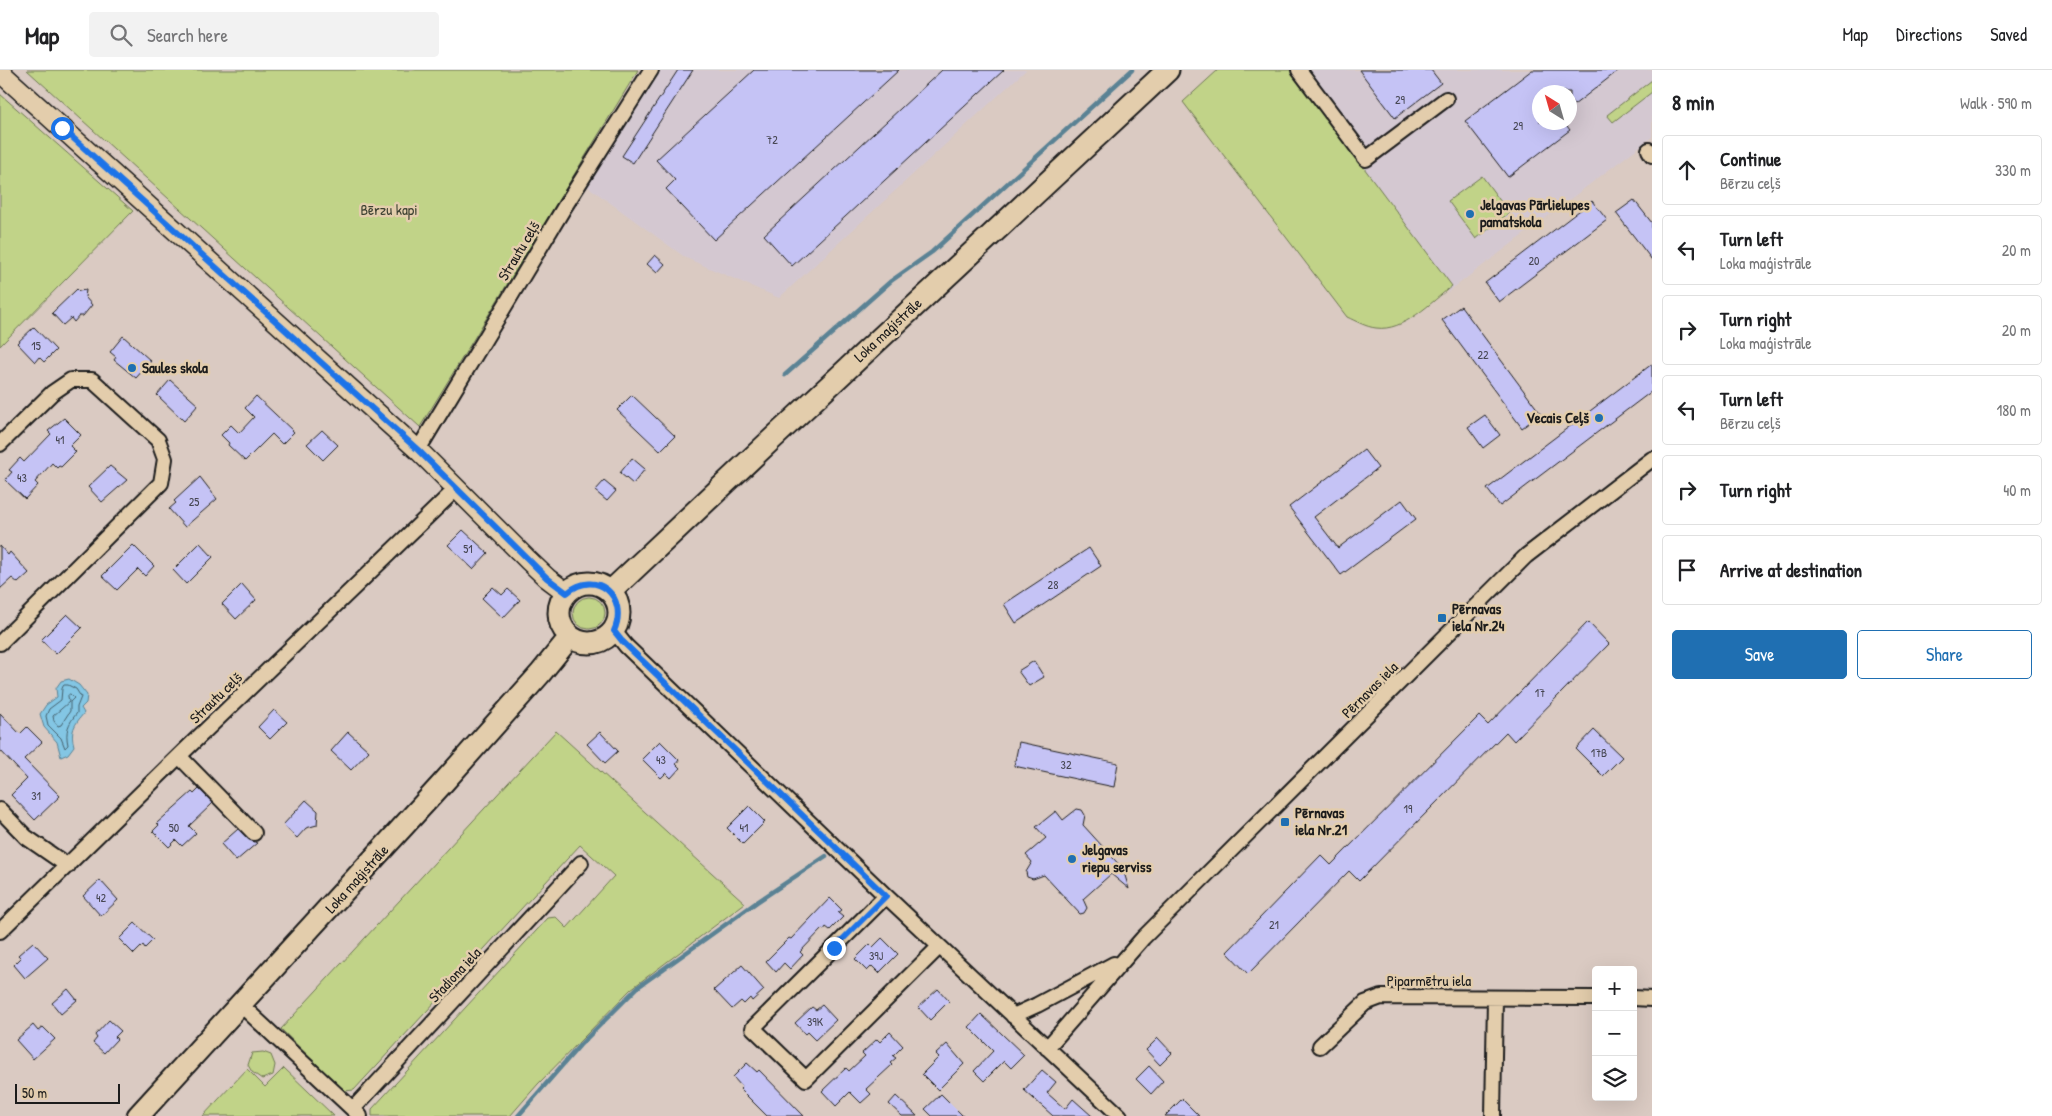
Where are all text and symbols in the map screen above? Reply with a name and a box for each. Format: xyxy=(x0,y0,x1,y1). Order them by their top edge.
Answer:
search box xyxy=(89,12,439,57)
text: Map xyxy=(25,19,59,51)
icon: search xyxy=(107,21,135,49)
text: Search here xyxy=(147,22,228,48)
text: Map xyxy=(1843,22,1868,47)
text: Directions xyxy=(1896,22,1962,47)
text: Saved xyxy=(1990,22,2027,47)
north arrow xyxy=(1532,85,1577,130)
text: 8 min xyxy=(1672,88,1714,117)
house number: 29 xyxy=(1395,91,1406,108)
text: Walk · 590 m xyxy=(1960,92,2032,114)
route start xyxy=(51,117,74,140)
house number: 29 xyxy=(1513,117,1524,134)
house number: 72 xyxy=(766,131,778,148)
text: Continue xyxy=(1720,146,1781,172)
icon: ahead xyxy=(1673,156,1701,184)
text: 330 m xyxy=(1995,159,2031,181)
text: Bērzu ceļš xyxy=(1720,172,1781,194)
place label: Jelgavas Pārlielupes pamatskola xyxy=(1480,194,1590,233)
park label: Bērzu kapi xyxy=(360,199,418,220)
marker: Jelgavas Pārlielupes pamatskola xyxy=(1464,208,1476,220)
street label: Strautu ceļš xyxy=(493,217,545,284)
text: Turn left xyxy=(1720,226,1783,252)
icon: left xyxy=(1673,236,1701,264)
text: 20 m xyxy=(2002,239,2031,261)
house number: 20 xyxy=(1529,252,1540,269)
text: Loka maģistrāle xyxy=(1720,252,1812,274)
street label: Loka maģistrāle xyxy=(849,293,926,367)
text: Turn right xyxy=(1720,306,1791,332)
icon: right xyxy=(1673,316,1701,344)
text: 20 m xyxy=(2002,319,2031,341)
text: Loka maģistrāle xyxy=(1720,332,1812,354)
house number: 15 xyxy=(31,337,41,354)
house number: 22 xyxy=(1477,346,1489,363)
place label: Saules skola xyxy=(142,357,208,378)
marker: Saules skola xyxy=(126,362,138,374)
text: Turn left xyxy=(1720,386,1783,412)
icon: left xyxy=(1673,396,1701,424)
text: 180 m xyxy=(1997,399,2031,421)
place label: Vecais Ceļš xyxy=(1526,407,1589,428)
marker: Vecais Ceļš xyxy=(1593,412,1605,424)
text: Bērzu ceļš xyxy=(1720,412,1781,434)
house number: 41 xyxy=(56,431,64,448)
house number: 43 xyxy=(17,469,27,486)
icon: right xyxy=(1673,476,1701,504)
text: Turn right xyxy=(1720,477,1791,503)
text: 40 m xyxy=(2003,479,2031,501)
house number: 25 xyxy=(189,493,199,510)
house number: 51 xyxy=(463,540,473,557)
icon: arrive xyxy=(1673,556,1701,584)
text: Arrive at destination xyxy=(1720,557,1862,583)
house number: 28 xyxy=(1048,576,1058,593)
place label: Pērnavas iela Nr.24 xyxy=(1452,598,1505,636)
marker: Pērnavas iela Nr.24 xyxy=(1436,612,1448,624)
button: Save xyxy=(1672,630,1847,679)
button: Share xyxy=(1857,630,2032,679)
street label: Pērnavas iela xyxy=(1337,657,1403,723)
street label: Strautu ceļš xyxy=(185,667,247,728)
house number: 17 xyxy=(1535,684,1545,701)
house number: 17B xyxy=(1591,744,1607,761)
house number: 43 xyxy=(656,751,666,768)
house number: 32 xyxy=(1061,756,1072,773)
house number: 31 xyxy=(31,787,41,804)
house number: 19 xyxy=(1404,800,1413,817)
place label: Pērnavas iela Nr.21 xyxy=(1295,802,1348,840)
marker: Pērnavas iela Nr.21 xyxy=(1279,816,1291,828)
house number: 50 xyxy=(169,819,179,836)
house number: 41 xyxy=(740,819,748,836)
place label: Jelgavas riepu serviss xyxy=(1082,839,1152,878)
street label: Loka maģistrāle xyxy=(320,840,393,918)
marker: Jelgavas riepu serviss xyxy=(1066,853,1078,865)
house number: 42 xyxy=(96,889,106,906)
house number: 21 xyxy=(1269,916,1279,933)
route end xyxy=(823,937,846,960)
street label: Stadiona iela xyxy=(424,942,486,1007)
house number: 39J xyxy=(869,947,884,964)
map controls xyxy=(1592,966,1637,1101)
button: + xyxy=(1592,966,1637,1011)
street label: Piparmētru iela xyxy=(1387,970,1471,991)
button: − xyxy=(1592,1011,1637,1056)
house number: 39K xyxy=(807,1013,824,1030)
button: layers xyxy=(1592,1056,1637,1101)
scale bar xyxy=(15,1081,120,1104)
text: 50 m xyxy=(22,1083,47,1102)

